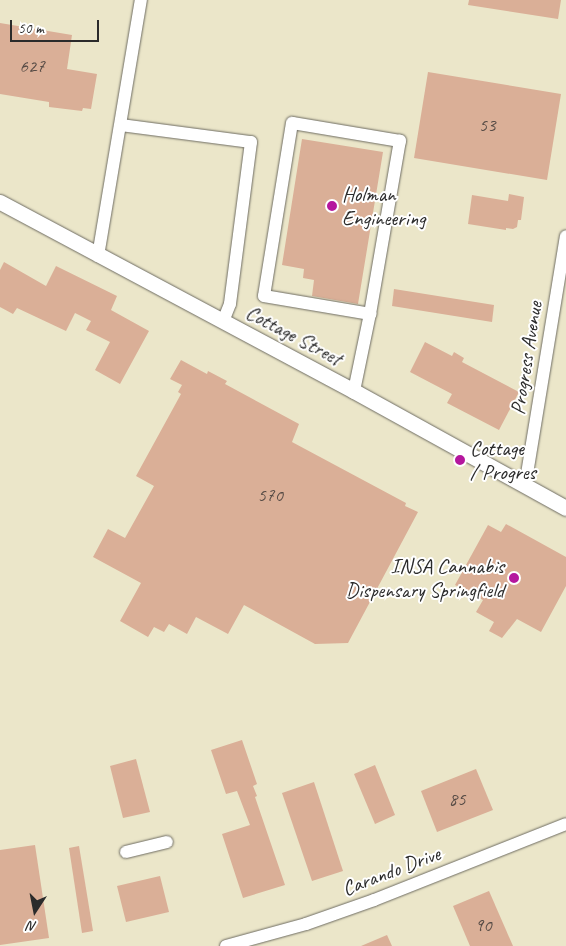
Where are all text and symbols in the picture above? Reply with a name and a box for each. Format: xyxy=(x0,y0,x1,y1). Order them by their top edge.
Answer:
scale bar xyxy=(12,10,101,42)
text: 50 m xyxy=(18,19,44,38)
house number: 627 xyxy=(19,56,45,78)
house number: 53 xyxy=(478,115,496,137)
place label: Holman Engineering xyxy=(342,181,426,231)
marker: Holman Engineering xyxy=(326,200,338,212)
street label: Cottage Street xyxy=(242,299,346,371)
street label: Progress Avenue xyxy=(505,300,547,416)
place label: Cottage / Progres xyxy=(470,435,536,485)
marker: Cottage / Progres xyxy=(454,454,466,466)
house number: 570 xyxy=(257,485,283,507)
place label: INSA Cannabis Dispensary Springfield xyxy=(346,553,504,603)
marker: INSA Cannabis Dispensary Springfield xyxy=(508,572,520,584)
house number: 85 xyxy=(448,789,466,811)
street label: Carando Drive xyxy=(338,841,444,901)
north arrow xyxy=(10,886,60,936)
house number: 90 xyxy=(474,915,492,937)
text: N xyxy=(26,917,38,935)

